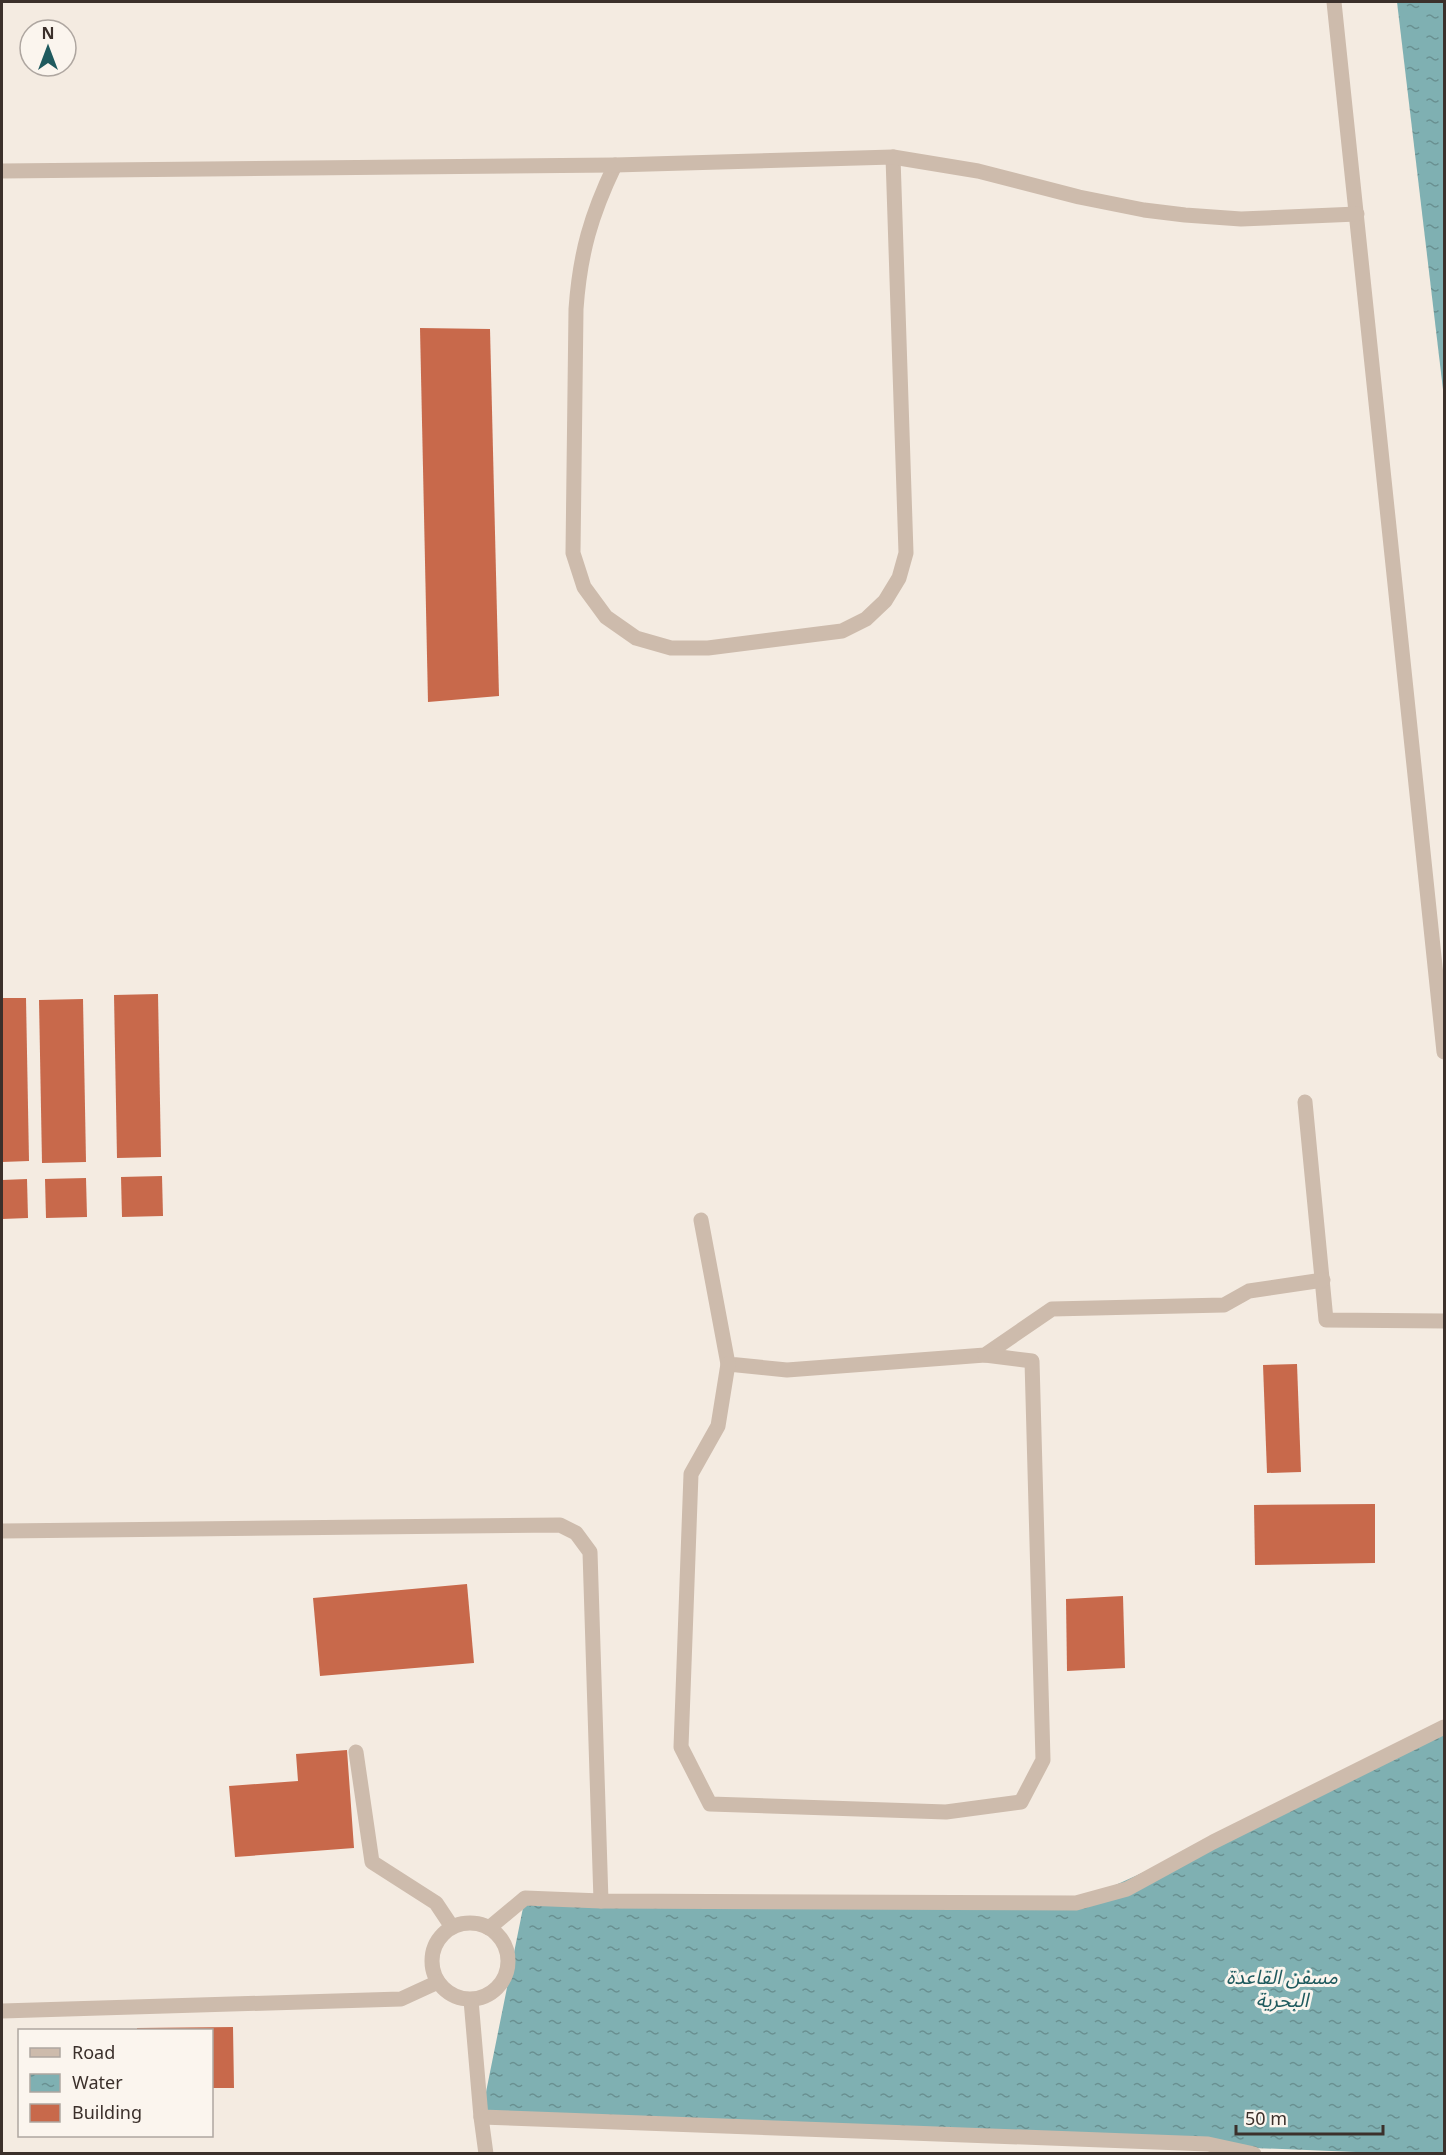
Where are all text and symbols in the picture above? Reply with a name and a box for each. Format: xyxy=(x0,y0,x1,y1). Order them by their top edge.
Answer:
north arrow xyxy=(18,18,78,78)
text: N xyxy=(41,22,55,44)
water label: مسفن القاعدة البحرية xyxy=(1226,1963,1338,2013)
legend xyxy=(18,2029,213,2137)
text: Road xyxy=(72,2040,115,2064)
text: Water xyxy=(72,2070,123,2094)
scale bar xyxy=(1236,2098,1383,2136)
text: Building xyxy=(72,2100,142,2124)
text: 50 m xyxy=(1245,2106,1287,2130)

